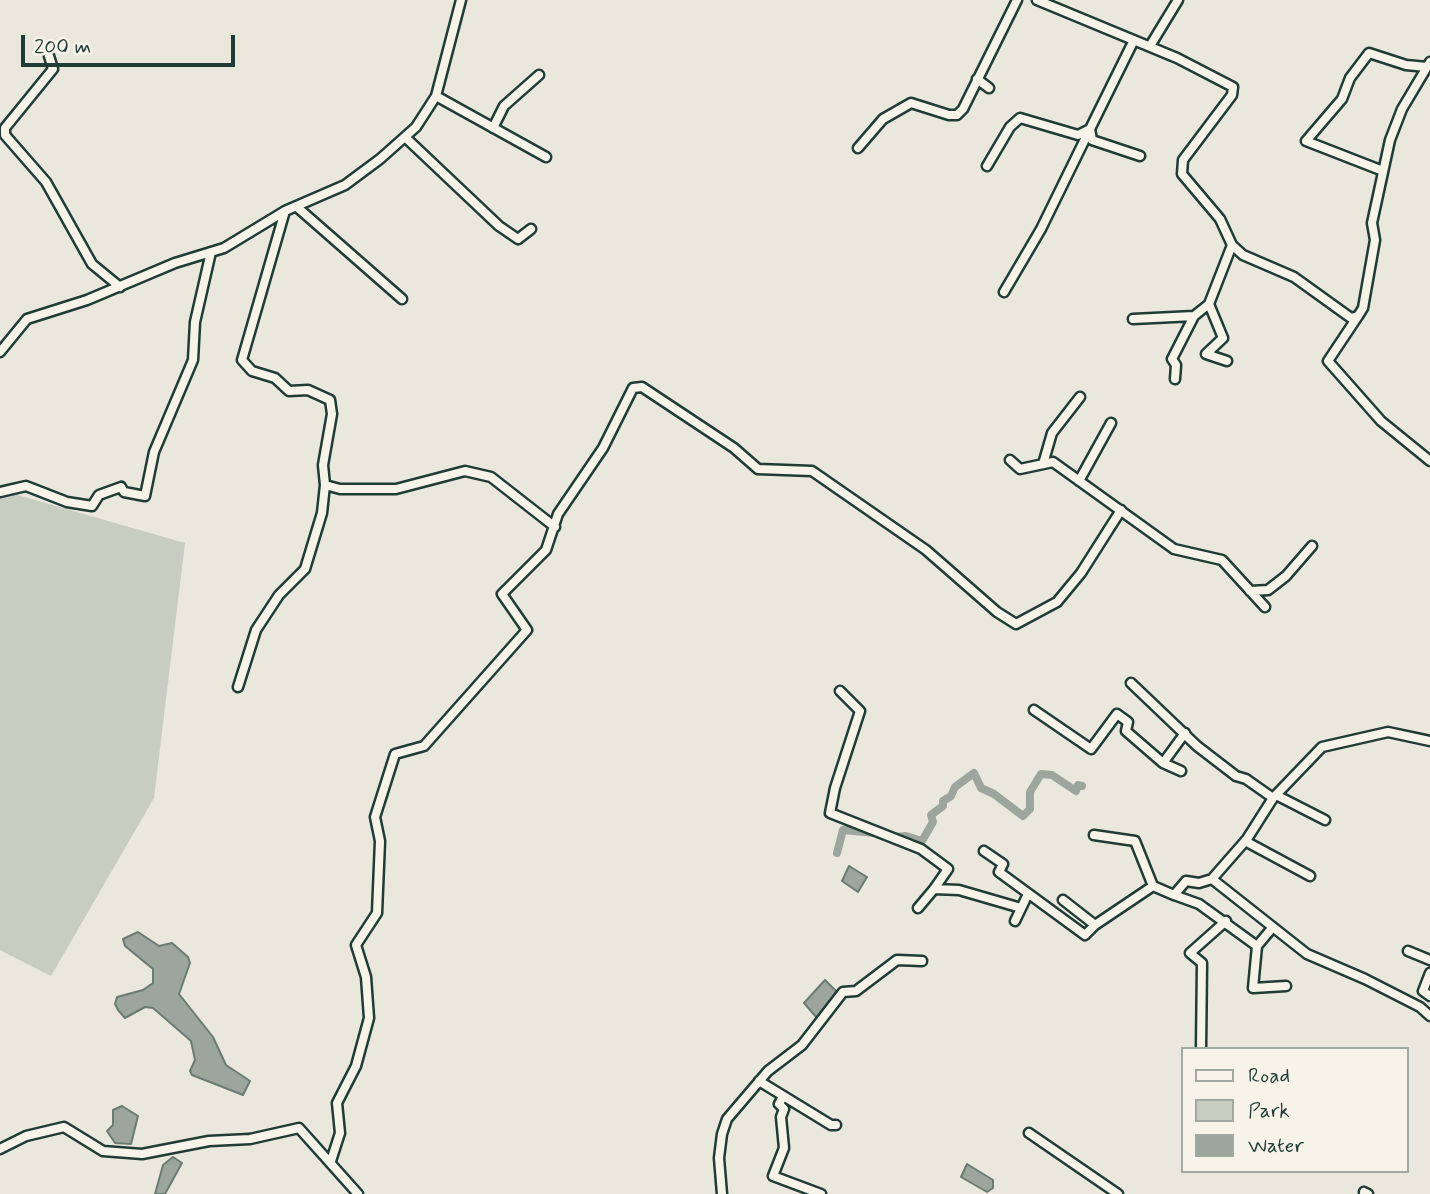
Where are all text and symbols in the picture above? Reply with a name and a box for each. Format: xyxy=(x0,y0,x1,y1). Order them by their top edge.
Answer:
scale bar xyxy=(24,21,238,65)
text: 200 m xyxy=(34,33,91,61)
legend xyxy=(1182,1047,1409,1173)
text: Road xyxy=(1248,1062,1290,1090)
text: Park xyxy=(1248,1097,1290,1125)
text: Water xyxy=(1248,1132,1304,1160)

